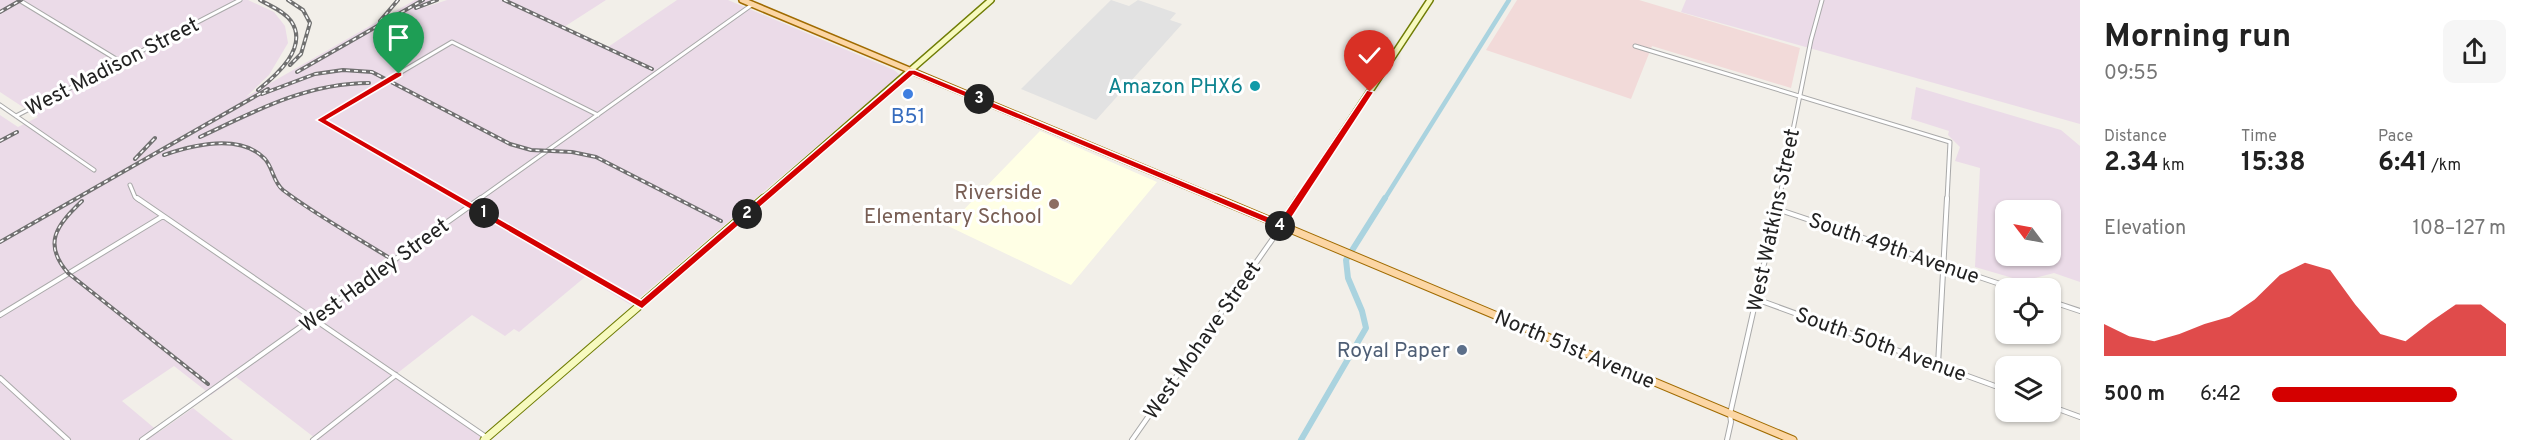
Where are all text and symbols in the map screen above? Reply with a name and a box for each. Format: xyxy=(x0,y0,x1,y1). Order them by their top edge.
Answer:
street label: West Madison Street xyxy=(21,12,204,123)
pin xyxy=(373,12,424,74)
text: Morning run xyxy=(2104,17,2291,59)
button: share xyxy=(2443,20,2506,83)
icon: arrive xyxy=(382,21,415,54)
pin xyxy=(1344,30,1395,92)
icon: check xyxy=(1353,39,1386,72)
text: 09:55 xyxy=(2104,61,2158,87)
place label: Amazon PHX6 xyxy=(1108,74,1243,101)
marker: Amazon PHX6 xyxy=(1248,79,1262,93)
pin: 3 xyxy=(964,84,994,114)
marker: B51 xyxy=(901,87,915,101)
text: 3 xyxy=(974,89,984,109)
place label: B51 xyxy=(891,104,925,131)
street label: West Watkins Street xyxy=(1742,126,1807,314)
text: Distance xyxy=(2104,127,2167,147)
text: Time xyxy=(2241,127,2277,147)
text: Pace xyxy=(2378,127,2413,147)
text: 2.34 xyxy=(2104,147,2159,180)
text: 15:38 xyxy=(2241,147,2306,180)
text: 6:41 xyxy=(2378,147,2427,180)
text: km xyxy=(2159,156,2184,176)
text: /km xyxy=(2427,156,2461,176)
place label: Riverside Elementary School xyxy=(864,180,1042,231)
marker: Riverside Elementary School xyxy=(1047,197,1061,211)
pin: 1 xyxy=(469,198,499,228)
pin: 2 xyxy=(732,199,762,229)
north arrow xyxy=(1995,200,2061,266)
map controls xyxy=(1995,200,2061,422)
text: 1 xyxy=(481,203,487,223)
text: 2 xyxy=(742,204,752,224)
street label: South 49th Avenue xyxy=(1805,208,1982,291)
pin: 4 xyxy=(1265,211,1295,241)
street label: West Hadley Street xyxy=(295,213,455,340)
text: 4 xyxy=(1275,216,1285,236)
text: Elevation xyxy=(2104,216,2186,242)
text: 108–127 m xyxy=(2413,216,2506,242)
street label: West Mohave Street xyxy=(1139,256,1268,425)
button: locate xyxy=(1995,278,2061,344)
street label: South 50th Avenue xyxy=(1791,302,1970,389)
street label: North 51st Avenue xyxy=(1490,304,1659,396)
place label: Royal Paper xyxy=(1337,338,1450,365)
marker: Royal Paper xyxy=(1455,343,1469,357)
button: layers xyxy=(1995,356,2061,422)
text: 500 m xyxy=(2104,382,2165,408)
text: 6:42 xyxy=(2200,382,2241,408)

